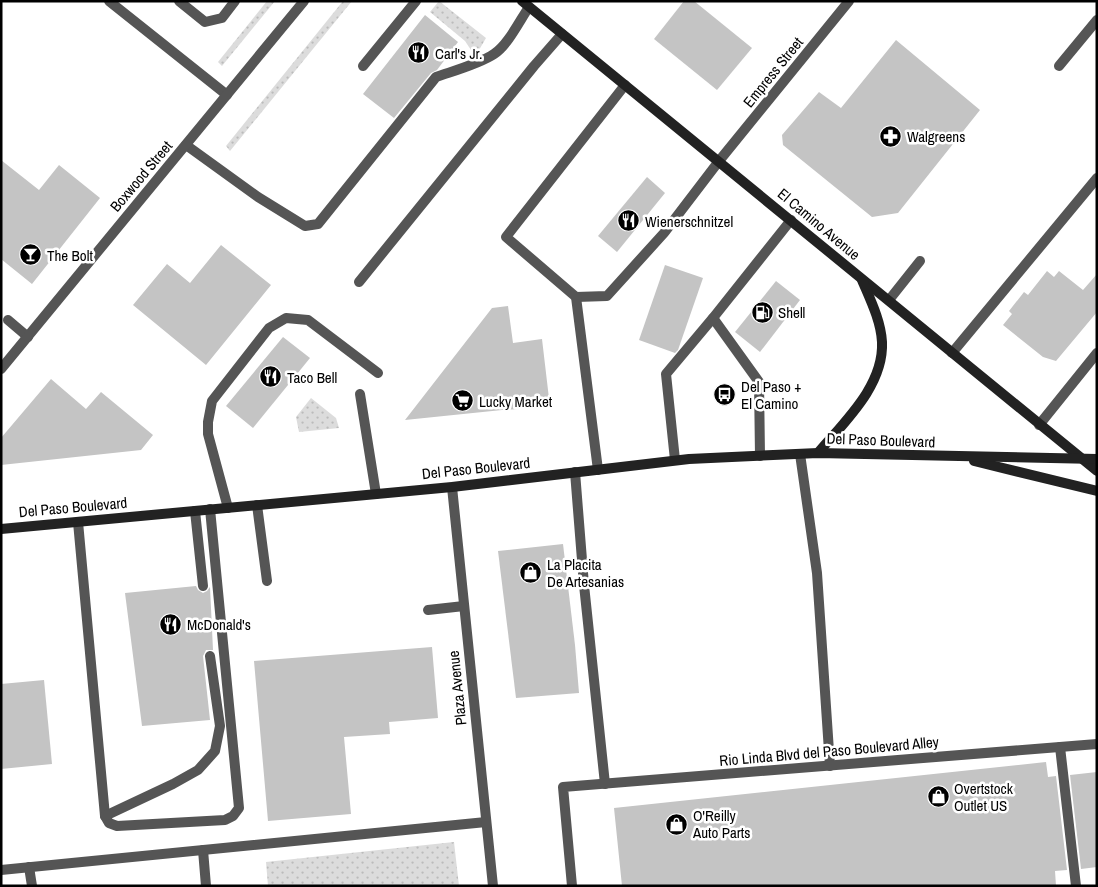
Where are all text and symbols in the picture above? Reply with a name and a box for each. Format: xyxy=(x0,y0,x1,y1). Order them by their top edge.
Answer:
street label: Empress Street xyxy=(738,32,808,112)
restaurant icon: Carl's Jr. xyxy=(407,41,431,65)
place label: Carl's Jr. xyxy=(435,43,482,64)
pharmacy icon: Walgreens xyxy=(879,124,903,148)
place label: Walgreens xyxy=(907,126,965,147)
street label: Boxwood Street xyxy=(105,136,177,216)
street label: El Camino Avenue xyxy=(773,183,865,265)
restaurant icon: Wienerschnitzel xyxy=(617,209,641,233)
place label: Wienerschnitzel xyxy=(645,211,733,232)
bar icon: The Bolt xyxy=(19,243,43,267)
place label: The Bolt xyxy=(47,245,93,266)
fuel station icon: Shell xyxy=(750,300,774,324)
place label: Shell xyxy=(778,302,805,323)
restaurant icon: Taco Bell xyxy=(259,365,283,389)
place label: Taco Bell xyxy=(287,367,337,388)
place label: Del Paso + El Camino xyxy=(741,376,802,414)
bus stop icon: Del Paso + El Camino xyxy=(713,383,737,407)
supermarket icon: Lucky Market xyxy=(451,389,475,413)
place label: Lucky Market xyxy=(479,391,553,412)
street label: Del Paso Boulevard xyxy=(826,428,936,452)
street label: Del Paso Boulevard xyxy=(421,452,531,484)
street label: Del Paso Boulevard xyxy=(18,492,128,522)
place label: La Placita De Artesanias xyxy=(547,554,624,592)
shop icon: La Placita De Artesanias xyxy=(519,561,543,585)
restaurant icon: McDonald's xyxy=(159,612,183,636)
place label: McDonald's xyxy=(187,614,251,635)
street label: Plaza Avenue xyxy=(443,649,471,726)
street label: Rio Linda Blvd del Paso Boulevard Alley xyxy=(718,731,940,771)
place label: Overtstock Outlet US xyxy=(954,778,1014,816)
shop icon: Overtstock Outlet US xyxy=(926,785,950,809)
place label: O'Reilly Auto Parts xyxy=(692,805,750,843)
shop icon: O'Reilly Auto Parts xyxy=(665,812,689,836)

